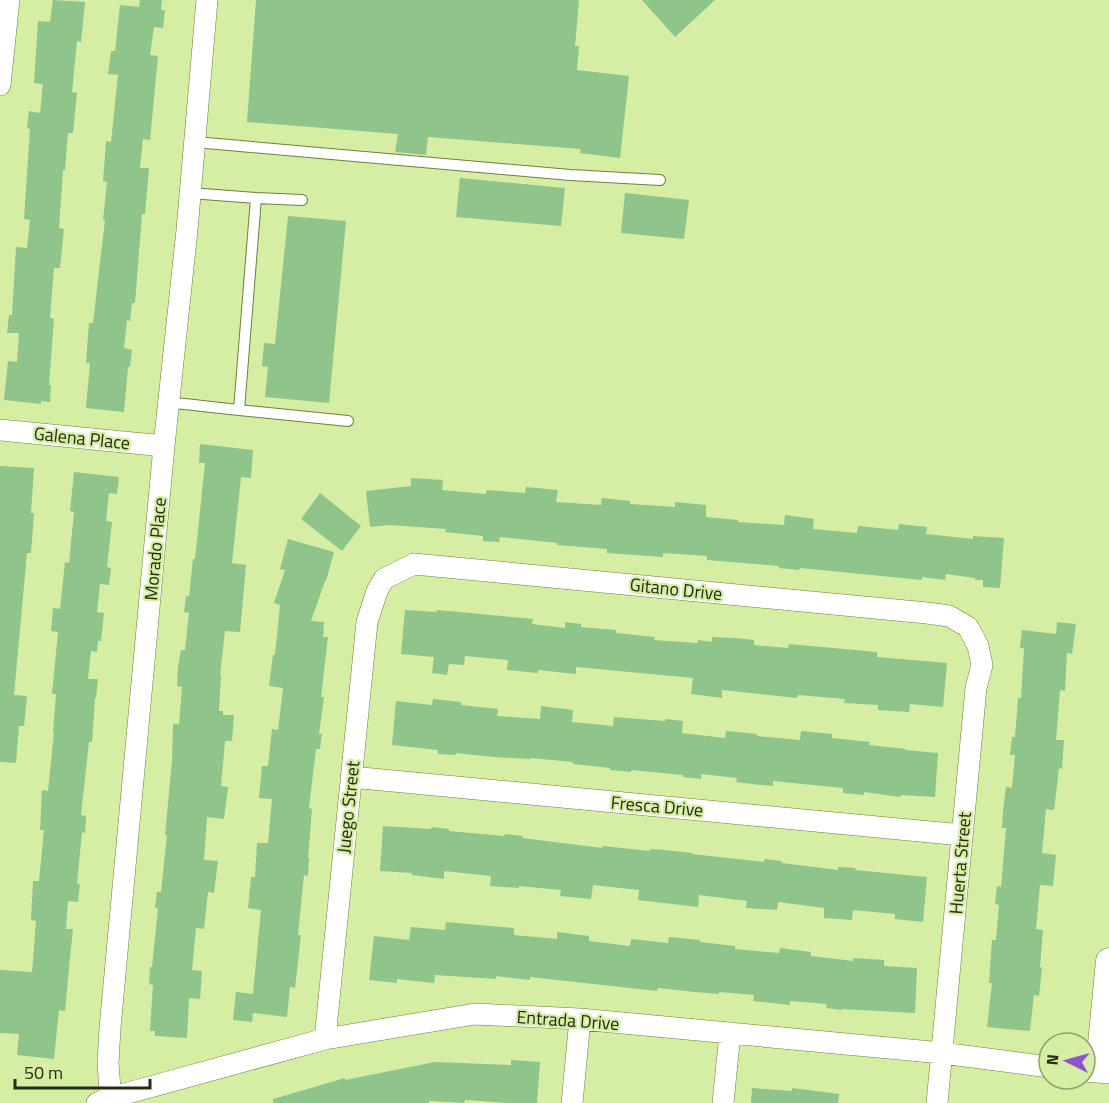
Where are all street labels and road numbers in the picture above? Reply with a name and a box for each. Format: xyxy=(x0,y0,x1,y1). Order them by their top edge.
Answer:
street label: Galena Place xyxy=(33,420,131,456)
street label: Morado Place xyxy=(137,496,173,602)
street label: Gitano Drive xyxy=(628,571,724,607)
street label: Juego Street xyxy=(330,759,366,855)
street label: Fresca Drive xyxy=(610,789,704,823)
street label: Huerta Street xyxy=(942,810,978,915)
street label: Entrada Drive xyxy=(516,1003,620,1037)

